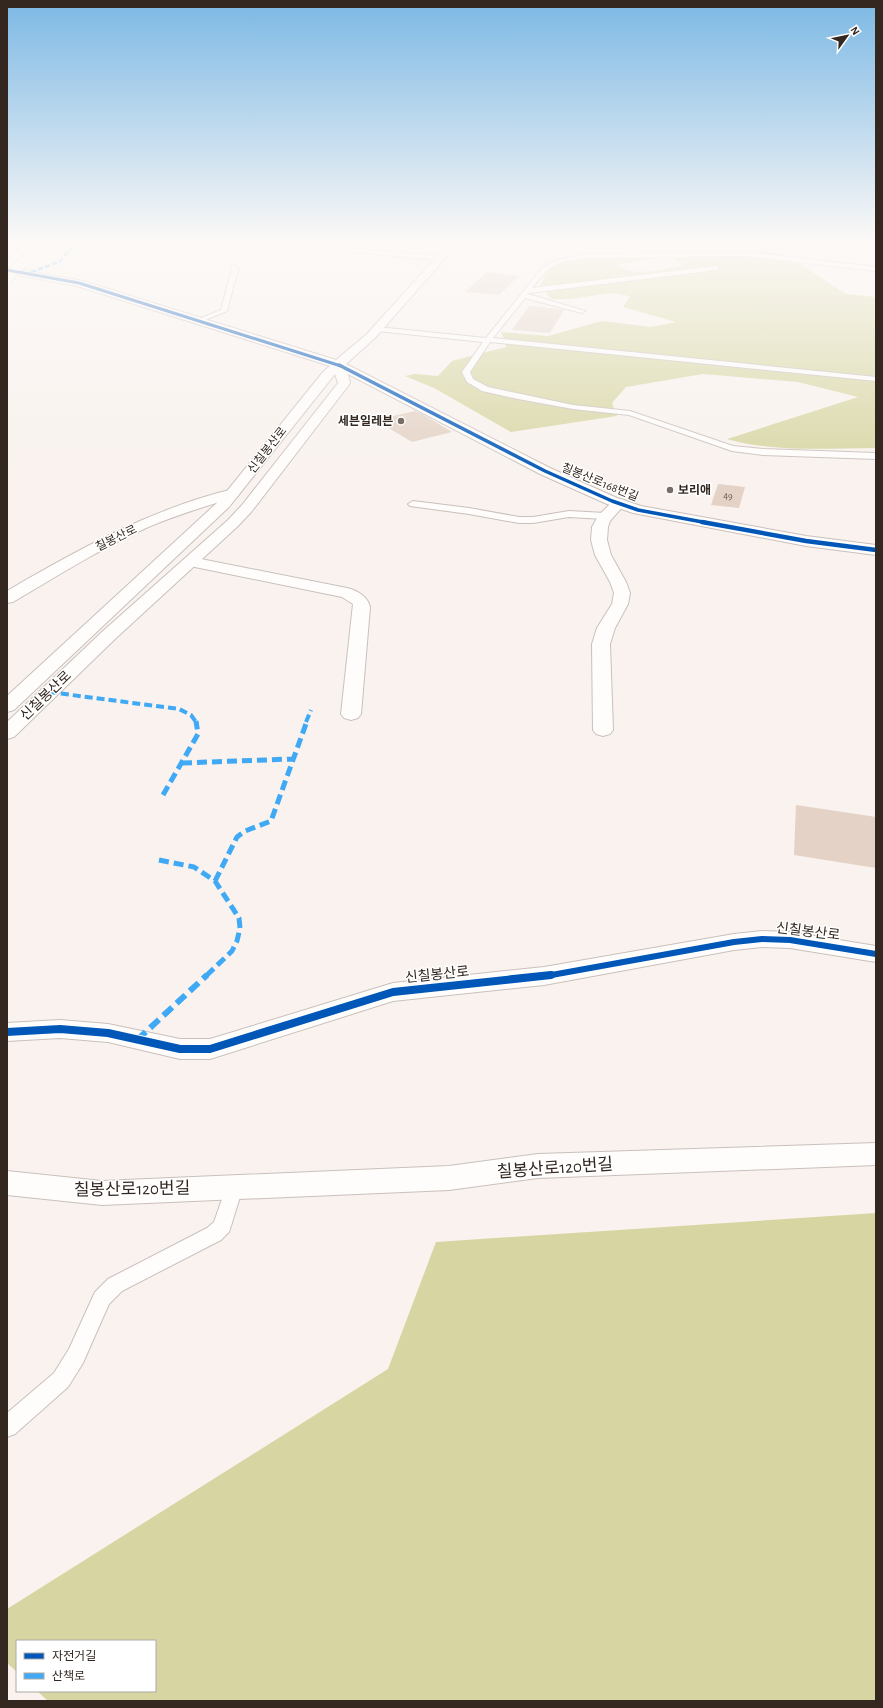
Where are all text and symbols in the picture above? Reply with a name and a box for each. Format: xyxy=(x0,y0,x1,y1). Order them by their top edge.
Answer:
north arrow xyxy=(827,16,867,56)
text: N xyxy=(848,25,862,37)
place label: 세븐일레븐 xyxy=(338,415,393,427)
marker: 세븐일레븐 xyxy=(396,416,406,426)
street label: 신칠봉산로 xyxy=(244,424,289,475)
street label: 칠봉산로168번길 xyxy=(560,460,640,503)
place label: 보리애 xyxy=(678,484,711,496)
marker: 보리애 xyxy=(665,485,675,495)
house number: 49 xyxy=(723,491,733,501)
street label: 칠봉산로 xyxy=(93,522,138,553)
street label: 신칠봉산로 xyxy=(17,667,74,723)
street label: 신칠봉산로 xyxy=(775,919,841,943)
street label: 신칠봉산로 xyxy=(404,963,470,985)
street label: 칠봉산로120번길 xyxy=(496,1154,614,1181)
street label: 칠봉산로120번길 xyxy=(74,1178,190,1199)
legend xyxy=(16,1640,156,1692)
text: 자전거길 xyxy=(52,1650,96,1662)
text: 산책로 xyxy=(52,1670,85,1682)

